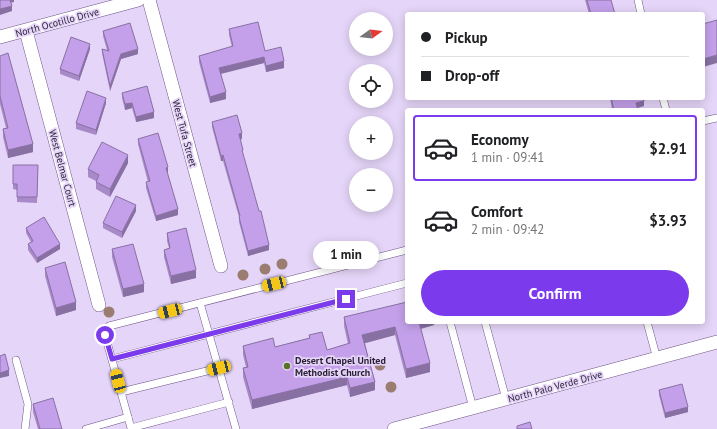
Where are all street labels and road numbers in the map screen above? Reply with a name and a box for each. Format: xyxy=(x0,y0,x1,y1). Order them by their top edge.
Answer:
street label: North Ocotillo Drive xyxy=(14,5,100,40)
street label: West Tufa Street xyxy=(169,98,200,169)
street label: West Belmar Court xyxy=(46,128,79,209)
street label: North Palo Verde Drive xyxy=(506,368,604,405)

